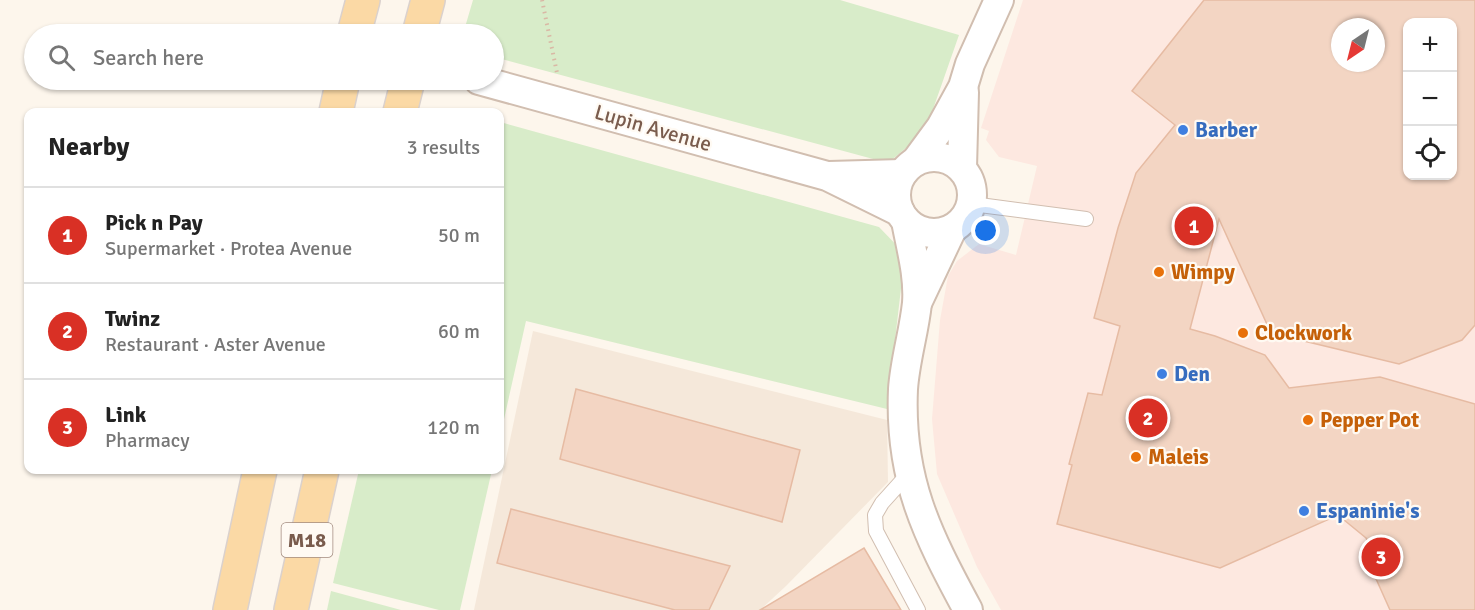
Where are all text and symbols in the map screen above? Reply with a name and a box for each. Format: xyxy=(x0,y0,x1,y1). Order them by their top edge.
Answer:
north arrow xyxy=(1331,18,1385,72)
map controls xyxy=(1403,18,1457,180)
button: + xyxy=(1403,18,1457,72)
search box xyxy=(24,24,504,90)
icon: search xyxy=(45,41,78,74)
text: Search here xyxy=(93,44,204,71)
button: − xyxy=(1403,72,1457,126)
street label: Lupin Avenue xyxy=(591,99,715,157)
place label: Barber xyxy=(1195,117,1258,143)
marker: Barber xyxy=(1176,123,1190,137)
button: locate xyxy=(1403,126,1457,180)
text: Nearby xyxy=(48,131,129,163)
text: 3 results xyxy=(407,135,480,160)
pin: 1 xyxy=(1174,204,1214,248)
text: Pick n Pay xyxy=(105,209,203,236)
your location xyxy=(971,216,1000,245)
text: 1 xyxy=(62,223,73,248)
text: 50 m xyxy=(438,223,480,248)
text: Supermarket · Protea Avenue xyxy=(105,236,352,261)
place label: Wimpy xyxy=(1171,259,1236,285)
marker: Wimpy xyxy=(1152,265,1166,279)
text: Twinz xyxy=(105,305,160,332)
text: 2 xyxy=(62,319,73,344)
text: 60 m xyxy=(438,319,480,344)
place label: Clockwork xyxy=(1255,320,1352,346)
marker: Clockwork xyxy=(1236,326,1250,340)
text: Restaurant · Aster Avenue xyxy=(105,332,326,357)
place label: Den xyxy=(1174,361,1210,387)
marker: Den xyxy=(1155,367,1169,381)
pin: 2 xyxy=(1128,396,1168,440)
text: Link xyxy=(105,401,146,428)
place label: Pepper Pot xyxy=(1320,407,1419,433)
marker: Pepper Pot xyxy=(1301,413,1315,427)
text: 3 xyxy=(62,415,73,440)
text: 120 m xyxy=(427,415,480,440)
text: Pharmacy xyxy=(105,428,190,453)
place label: Maleis xyxy=(1148,444,1209,470)
marker: Maleis xyxy=(1129,450,1143,464)
place label: Espaninie's xyxy=(1316,498,1419,524)
marker: Espaninie's xyxy=(1297,504,1311,518)
road number: M18 xyxy=(282,523,332,557)
pin: 3 xyxy=(1362,534,1400,580)

